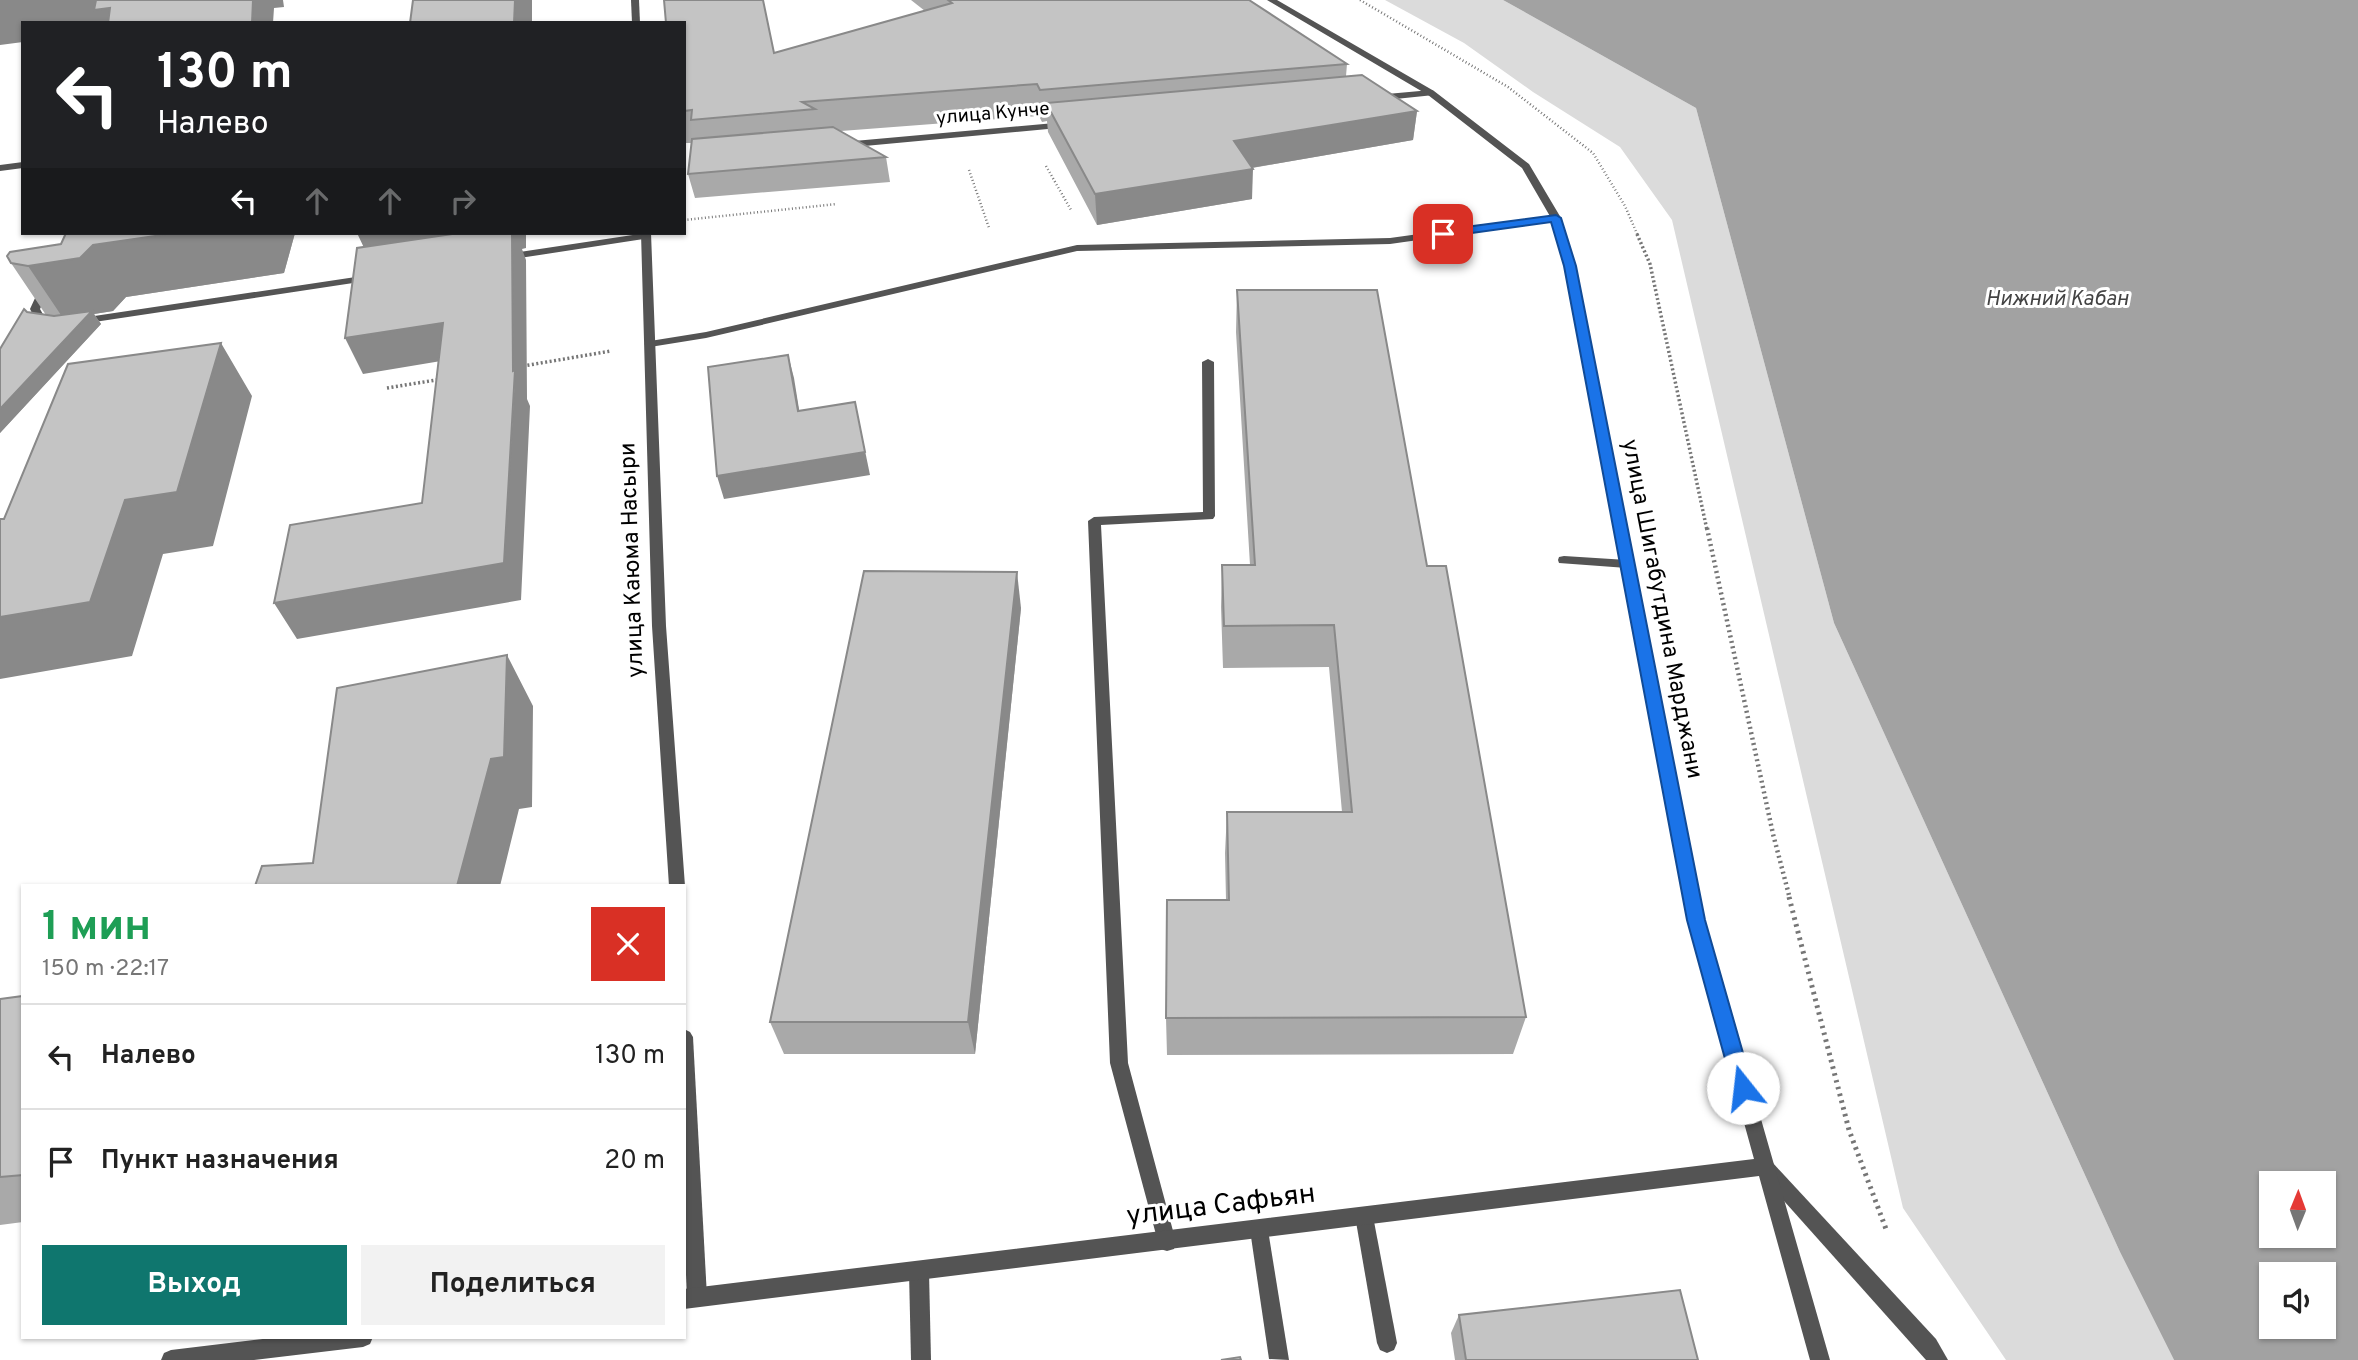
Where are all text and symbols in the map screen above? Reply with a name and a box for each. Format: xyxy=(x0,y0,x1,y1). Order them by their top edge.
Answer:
text: 130 m xyxy=(157,44,293,106)
icon: left xyxy=(42,49,133,140)
street label: улица Кунче xyxy=(935,97,1051,131)
text: Налево xyxy=(157,105,269,145)
icon: left xyxy=(225,182,263,220)
icon: ahead xyxy=(298,182,336,220)
icon: ahead xyxy=(371,182,409,220)
icon: right xyxy=(444,182,482,220)
pin xyxy=(1413,204,1473,264)
icon: arrive xyxy=(1424,215,1462,253)
water label: Нижний Кабан xyxy=(1986,286,2129,313)
street label: улица Шигабутдина Марджани xyxy=(1614,437,1708,781)
street label: улица Каюма Насыри xyxy=(614,442,652,678)
text: 1 мин xyxy=(42,902,151,955)
button: close xyxy=(591,907,665,981)
text: 150 m · 22:17 xyxy=(42,955,169,984)
icon: left xyxy=(42,1038,80,1076)
text: Налево xyxy=(101,1040,196,1073)
text: 130 m xyxy=(595,1040,665,1073)
position arrow xyxy=(1706,1051,1780,1125)
icon: arrive xyxy=(42,1143,80,1181)
text: Пункт назначения xyxy=(101,1145,339,1178)
text: 20 m xyxy=(604,1145,665,1178)
north arrow xyxy=(2259,1171,2336,1248)
map controls xyxy=(2259,1171,2336,1339)
street label: улица Сафьян xyxy=(1125,1177,1317,1235)
button: Выход xyxy=(42,1245,347,1325)
button: Поделиться xyxy=(361,1245,665,1325)
button: sound xyxy=(2259,1262,2336,1339)

